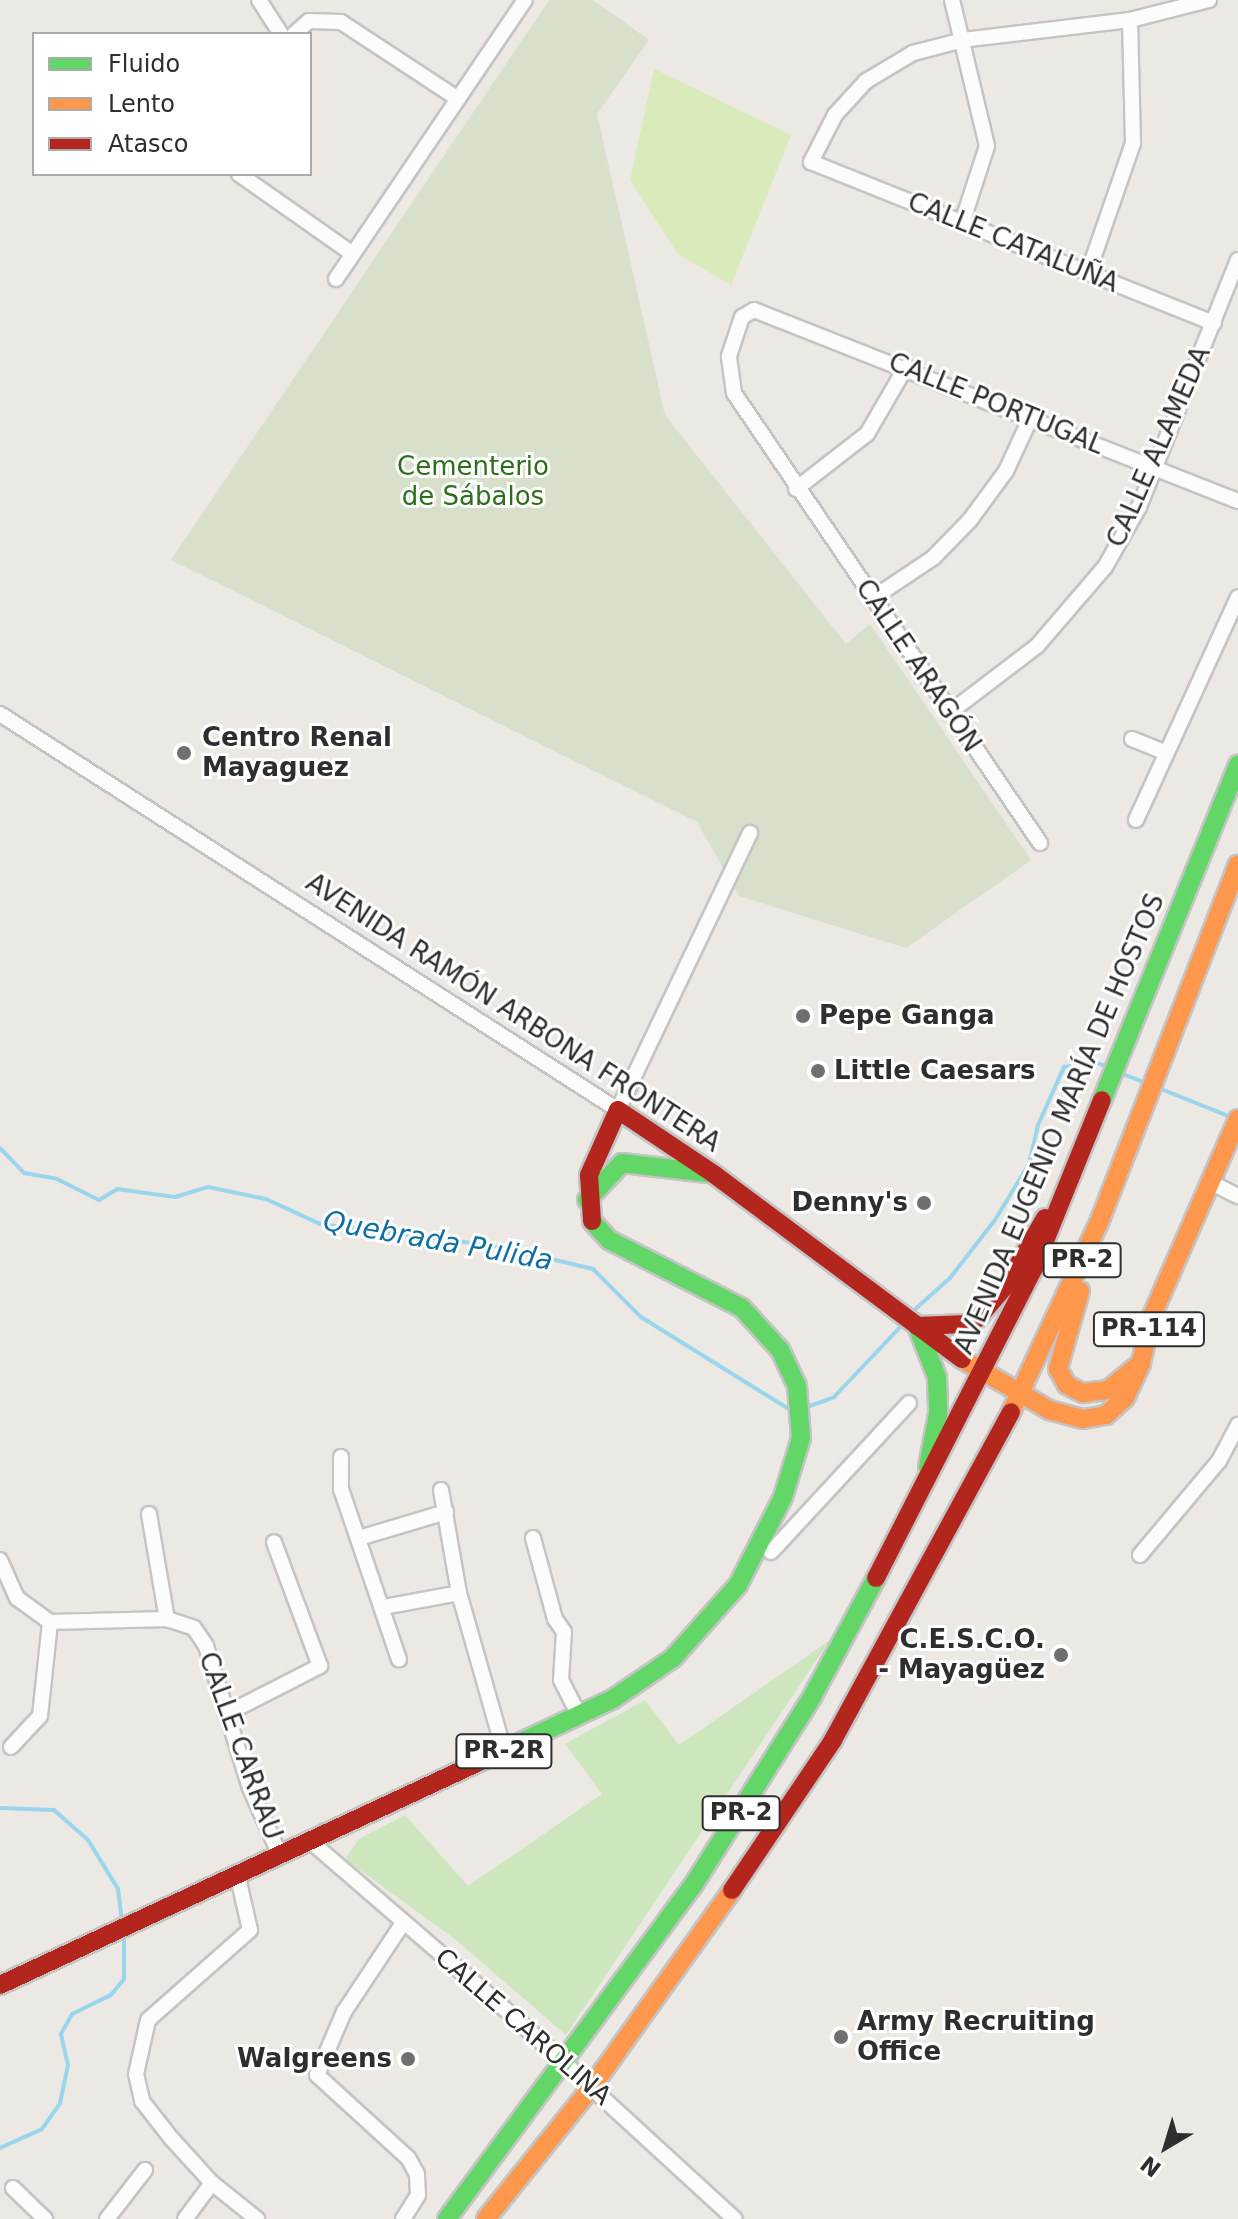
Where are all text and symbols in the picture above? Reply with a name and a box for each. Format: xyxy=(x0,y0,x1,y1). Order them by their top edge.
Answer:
legend xyxy=(32,32,312,176)
text: Fluido xyxy=(108,50,180,78)
text: Lento xyxy=(108,90,175,118)
text: Atasco xyxy=(108,130,189,158)
street label: CALLE CATALUÑA xyxy=(903,186,1123,300)
street label: CALLE ALAMEDA xyxy=(1101,342,1217,552)
street label: CALLE PORTUGAL xyxy=(884,347,1108,461)
park label: Cementerio de Sábalos xyxy=(397,451,549,512)
street label: CALLE ARAGÓN xyxy=(849,574,987,758)
place label: Centro Renal Mayaguez xyxy=(202,722,392,784)
marker: Centro Renal Mayaguez xyxy=(173,742,195,764)
street label: AVENIDA RAMÓN ARBONA FRONTERA xyxy=(300,867,726,1159)
street label: AVENIDA EUGENIO MARÍA DE HOSTOS xyxy=(949,889,1171,1359)
place label: Pepe Ganga xyxy=(819,1000,995,1032)
marker: Pepe Ganga xyxy=(794,1007,812,1025)
place label: Little Caesars xyxy=(834,1055,1036,1087)
marker: Little Caesars xyxy=(809,1062,827,1080)
place label: Denny's xyxy=(791,1187,908,1219)
marker: Denny's xyxy=(915,1194,933,1212)
water label: Quebrada Pulida xyxy=(321,1204,555,1278)
road number: PR-2 xyxy=(1042,1240,1122,1280)
road number: PR-114 xyxy=(1091,1309,1207,1349)
place label: C.E.S.C.O. - Mayagüez xyxy=(878,1624,1045,1686)
marker: C.E.S.C.O. - Mayagüez xyxy=(1052,1646,1070,1664)
street label: CALLE CARRAU xyxy=(192,1648,288,1844)
road number: PR-2R xyxy=(454,1731,554,1771)
road number: PR-2 xyxy=(701,1793,781,1833)
street label: CALLE CAROLINA xyxy=(428,1942,618,2112)
place label: Army Recruiting Office xyxy=(857,2006,1095,2068)
marker: Army Recruiting Office xyxy=(832,2028,850,2046)
place label: Walgreens xyxy=(237,2043,392,2075)
marker: Walgreens xyxy=(399,2050,417,2068)
north arrow xyxy=(1126,2107,1206,2187)
text: N xyxy=(1136,2151,1166,2182)

